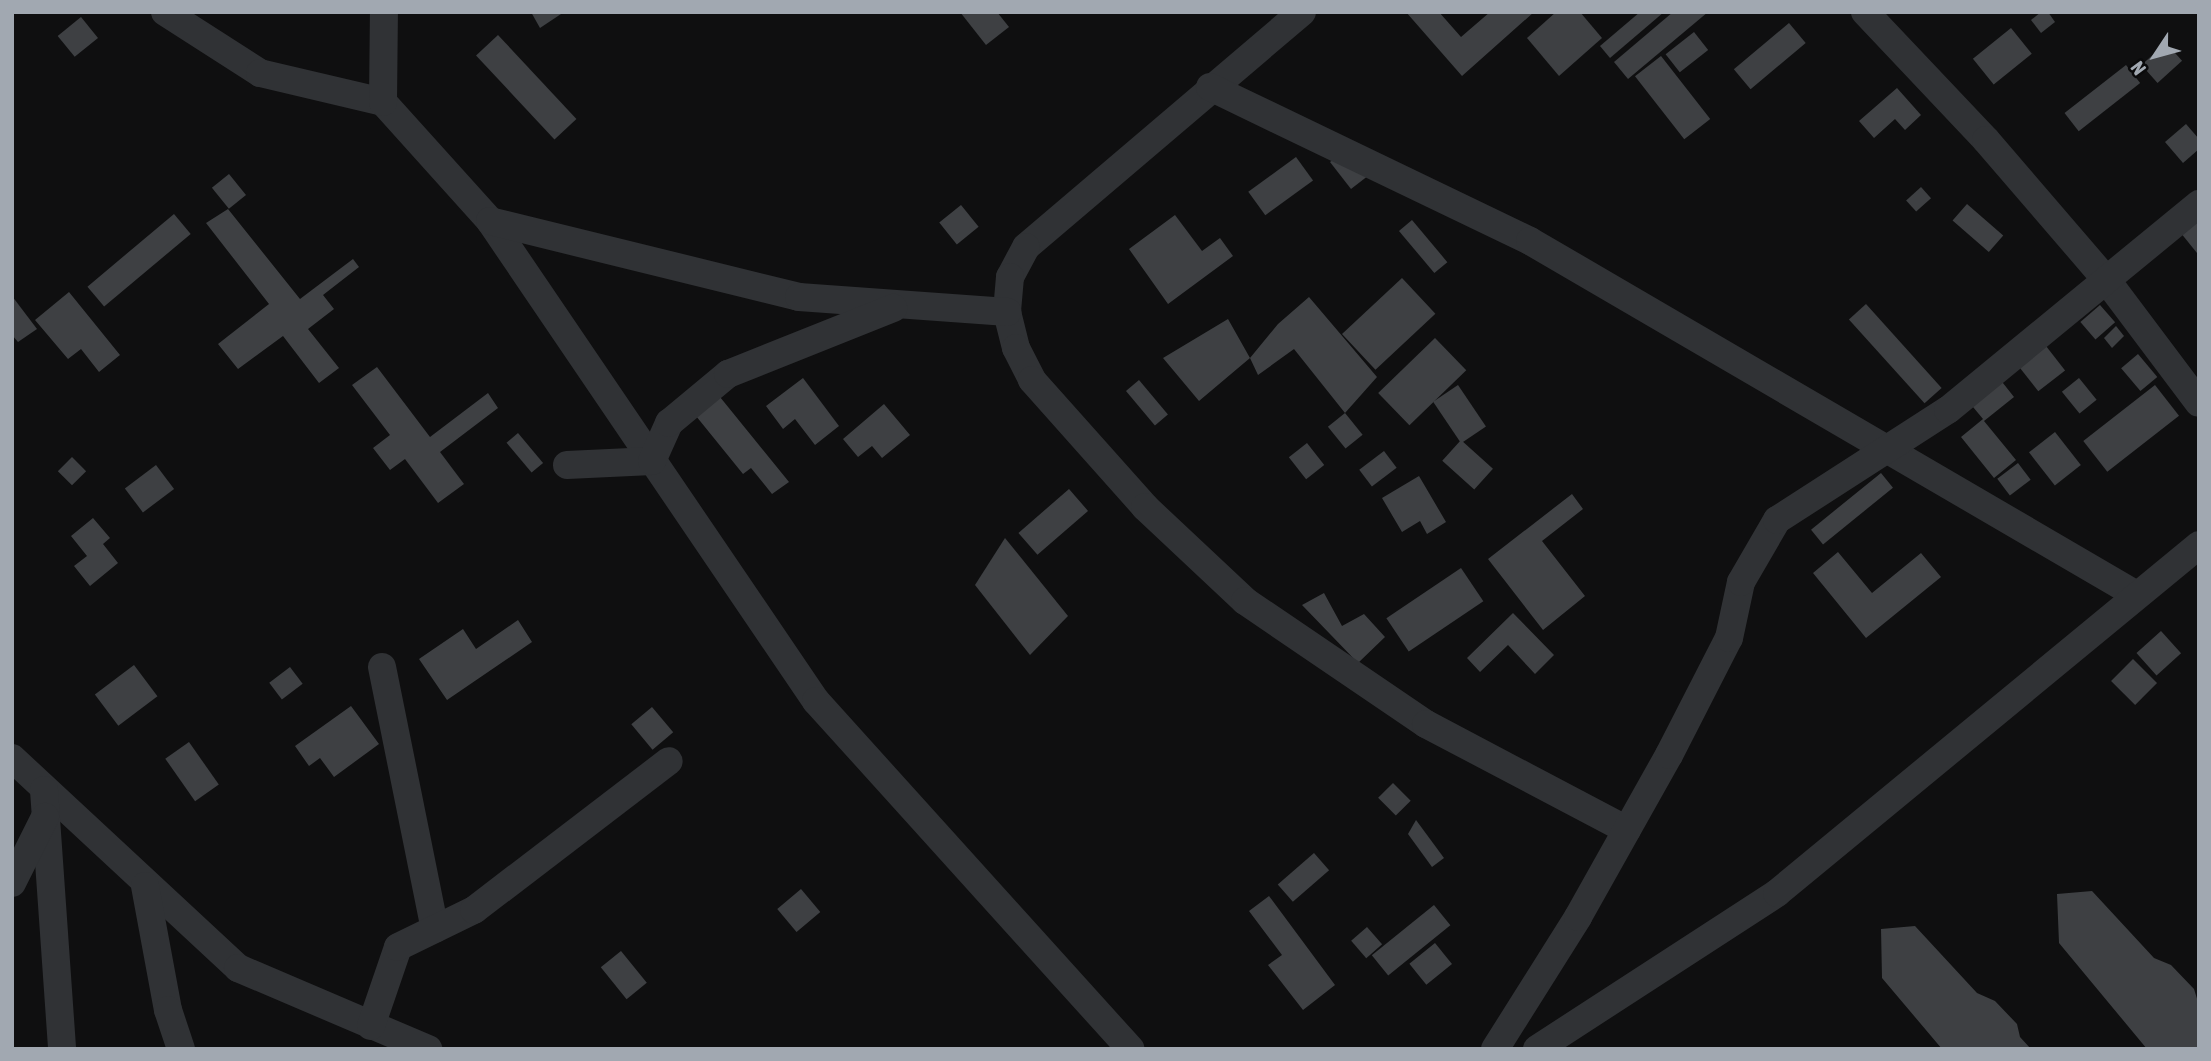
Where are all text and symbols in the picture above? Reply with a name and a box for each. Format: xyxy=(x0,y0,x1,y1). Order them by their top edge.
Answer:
north arrow xyxy=(2120,21,2190,91)
text: N xyxy=(2126,57,2150,79)

